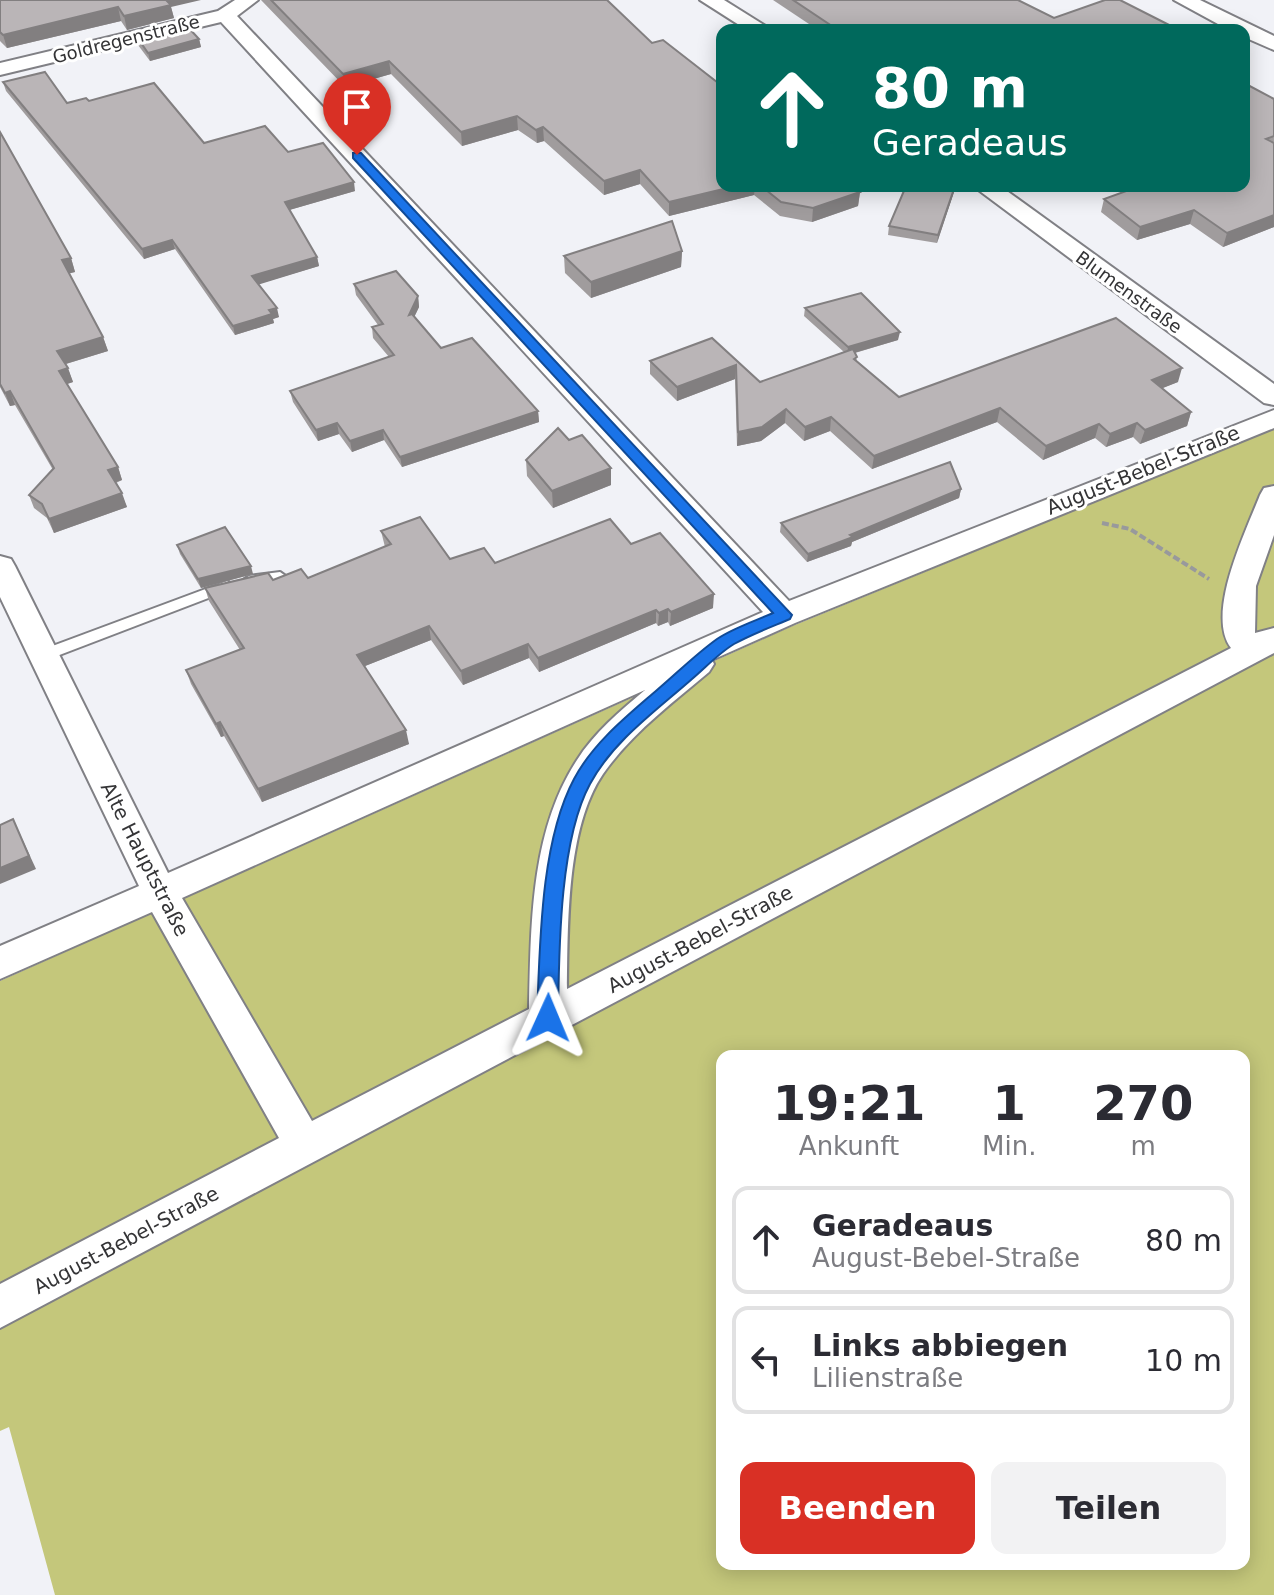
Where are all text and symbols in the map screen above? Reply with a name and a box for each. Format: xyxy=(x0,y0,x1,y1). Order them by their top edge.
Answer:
street label: Goldregenstraße xyxy=(50,11,202,67)
text: 80 m xyxy=(872,55,1028,120)
icon: ahead xyxy=(740,56,844,160)
pin xyxy=(323,73,391,155)
icon: arrive xyxy=(335,85,379,129)
text: Geradeaus xyxy=(872,122,1068,163)
street label: Blumenstraße xyxy=(1072,246,1186,338)
street label: August-Bebel-Straße xyxy=(1043,420,1243,520)
street label: Alte Hauptstraße xyxy=(96,778,194,940)
street label: August-Bebel-Straße xyxy=(603,880,797,998)
position arrow xyxy=(506,976,590,1060)
text: 19:21 xyxy=(773,1075,925,1131)
text: 1 xyxy=(993,1075,1026,1131)
text: 270 xyxy=(1093,1075,1193,1131)
text: Ankunft xyxy=(799,1131,899,1161)
text: Min. xyxy=(982,1131,1036,1161)
text: m xyxy=(1131,1131,1156,1161)
street label: August-Bebel-Straße xyxy=(29,1181,223,1299)
text: Geradeaus xyxy=(812,1208,993,1243)
icon: ahead xyxy=(744,1218,788,1262)
text: 80 m xyxy=(1145,1223,1222,1258)
text: August-Bebel-Straße xyxy=(812,1243,1080,1273)
text: Links abbiegen xyxy=(812,1328,1068,1363)
icon: left xyxy=(744,1338,788,1382)
text: 10 m xyxy=(1145,1343,1222,1378)
text: Lilienstraße xyxy=(812,1363,963,1393)
button: Beenden xyxy=(740,1462,975,1554)
button: Teilen xyxy=(991,1462,1226,1554)

